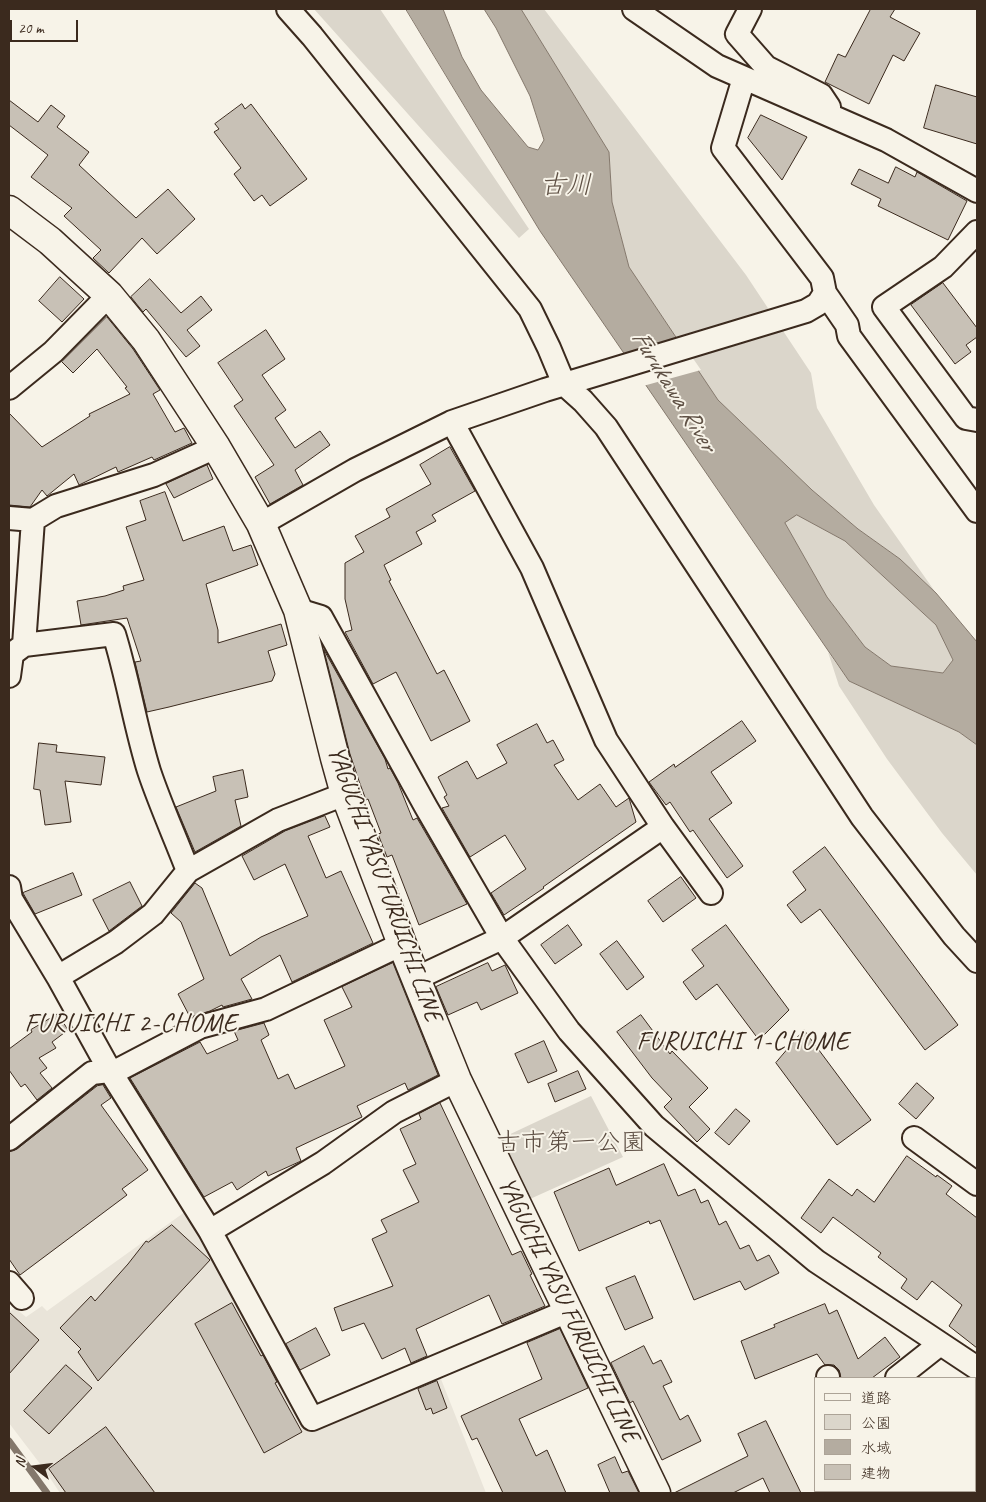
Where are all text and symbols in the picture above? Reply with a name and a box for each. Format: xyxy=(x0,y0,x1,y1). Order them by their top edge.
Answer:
scale bar xyxy=(12,10,80,42)
text: 20 m xyxy=(18,19,44,38)
water label: 古川 xyxy=(540,170,592,202)
water label: Furukawa River xyxy=(624,325,722,457)
street label: YAGUCHI YASU FURUICHI LINE xyxy=(320,742,448,1026)
district label: FURUICHI 2-CHOME xyxy=(23,1008,239,1040)
district label: FURUICHI 1-CHOME xyxy=(635,1026,851,1058)
park label: 古市第一公園 xyxy=(496,1128,646,1158)
street label: YAGUCHI YASU FURUICHI LINE xyxy=(491,1173,645,1447)
legend xyxy=(814,1377,976,1492)
text: 道路 xyxy=(861,1389,891,1408)
text: 公園 xyxy=(861,1414,891,1433)
text: 水域 xyxy=(861,1439,891,1458)
north arrow xyxy=(10,1442,60,1492)
text: N xyxy=(11,1457,29,1469)
text: 建物 xyxy=(861,1464,891,1483)

